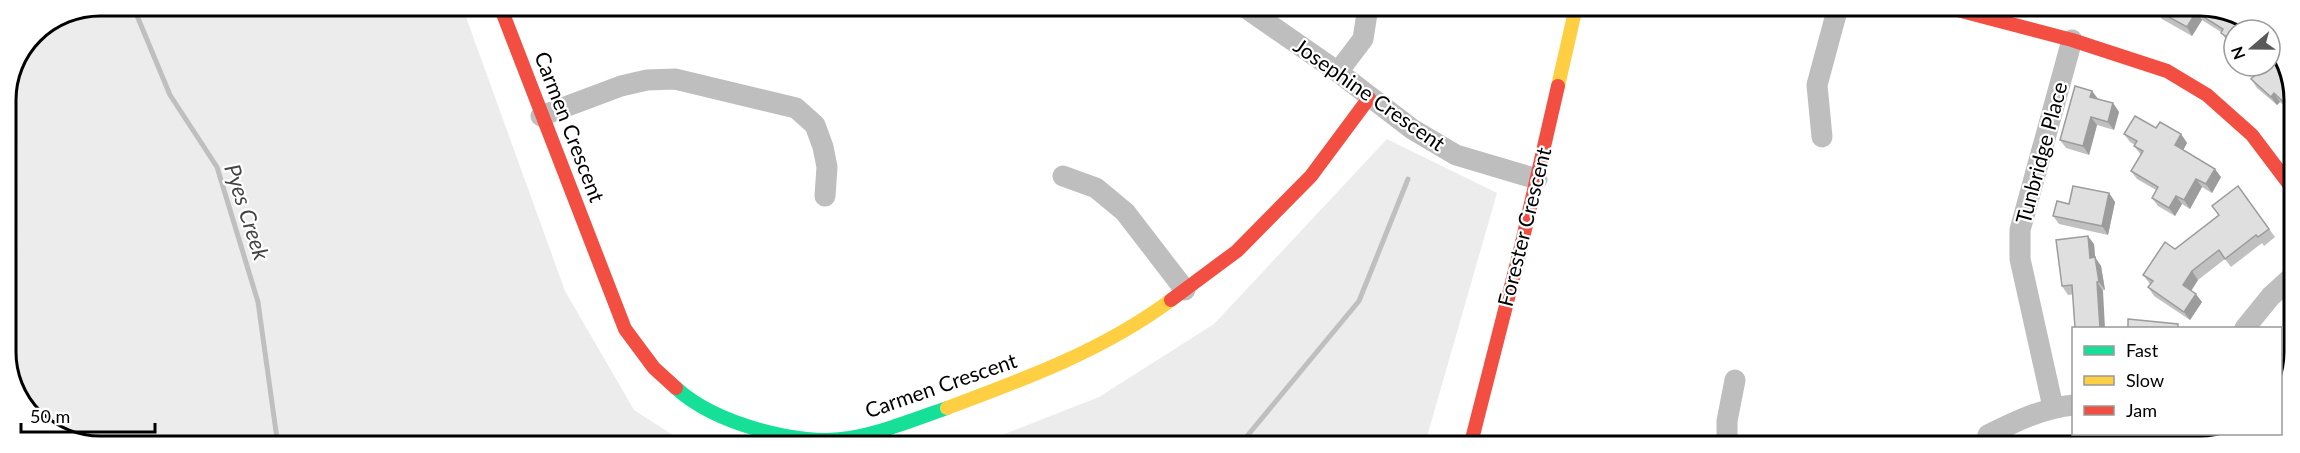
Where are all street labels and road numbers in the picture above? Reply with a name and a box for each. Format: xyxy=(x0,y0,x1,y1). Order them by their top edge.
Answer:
street label: Josephine Crescent xyxy=(1290,32,1451,156)
street label: Carmen Crescent xyxy=(530,48,611,206)
street label: Tunbridge Place xyxy=(2010,79,2072,226)
street label: Forester Crescent xyxy=(1492,144,1555,309)
street label: Carmen Crescent xyxy=(861,347,1020,422)

